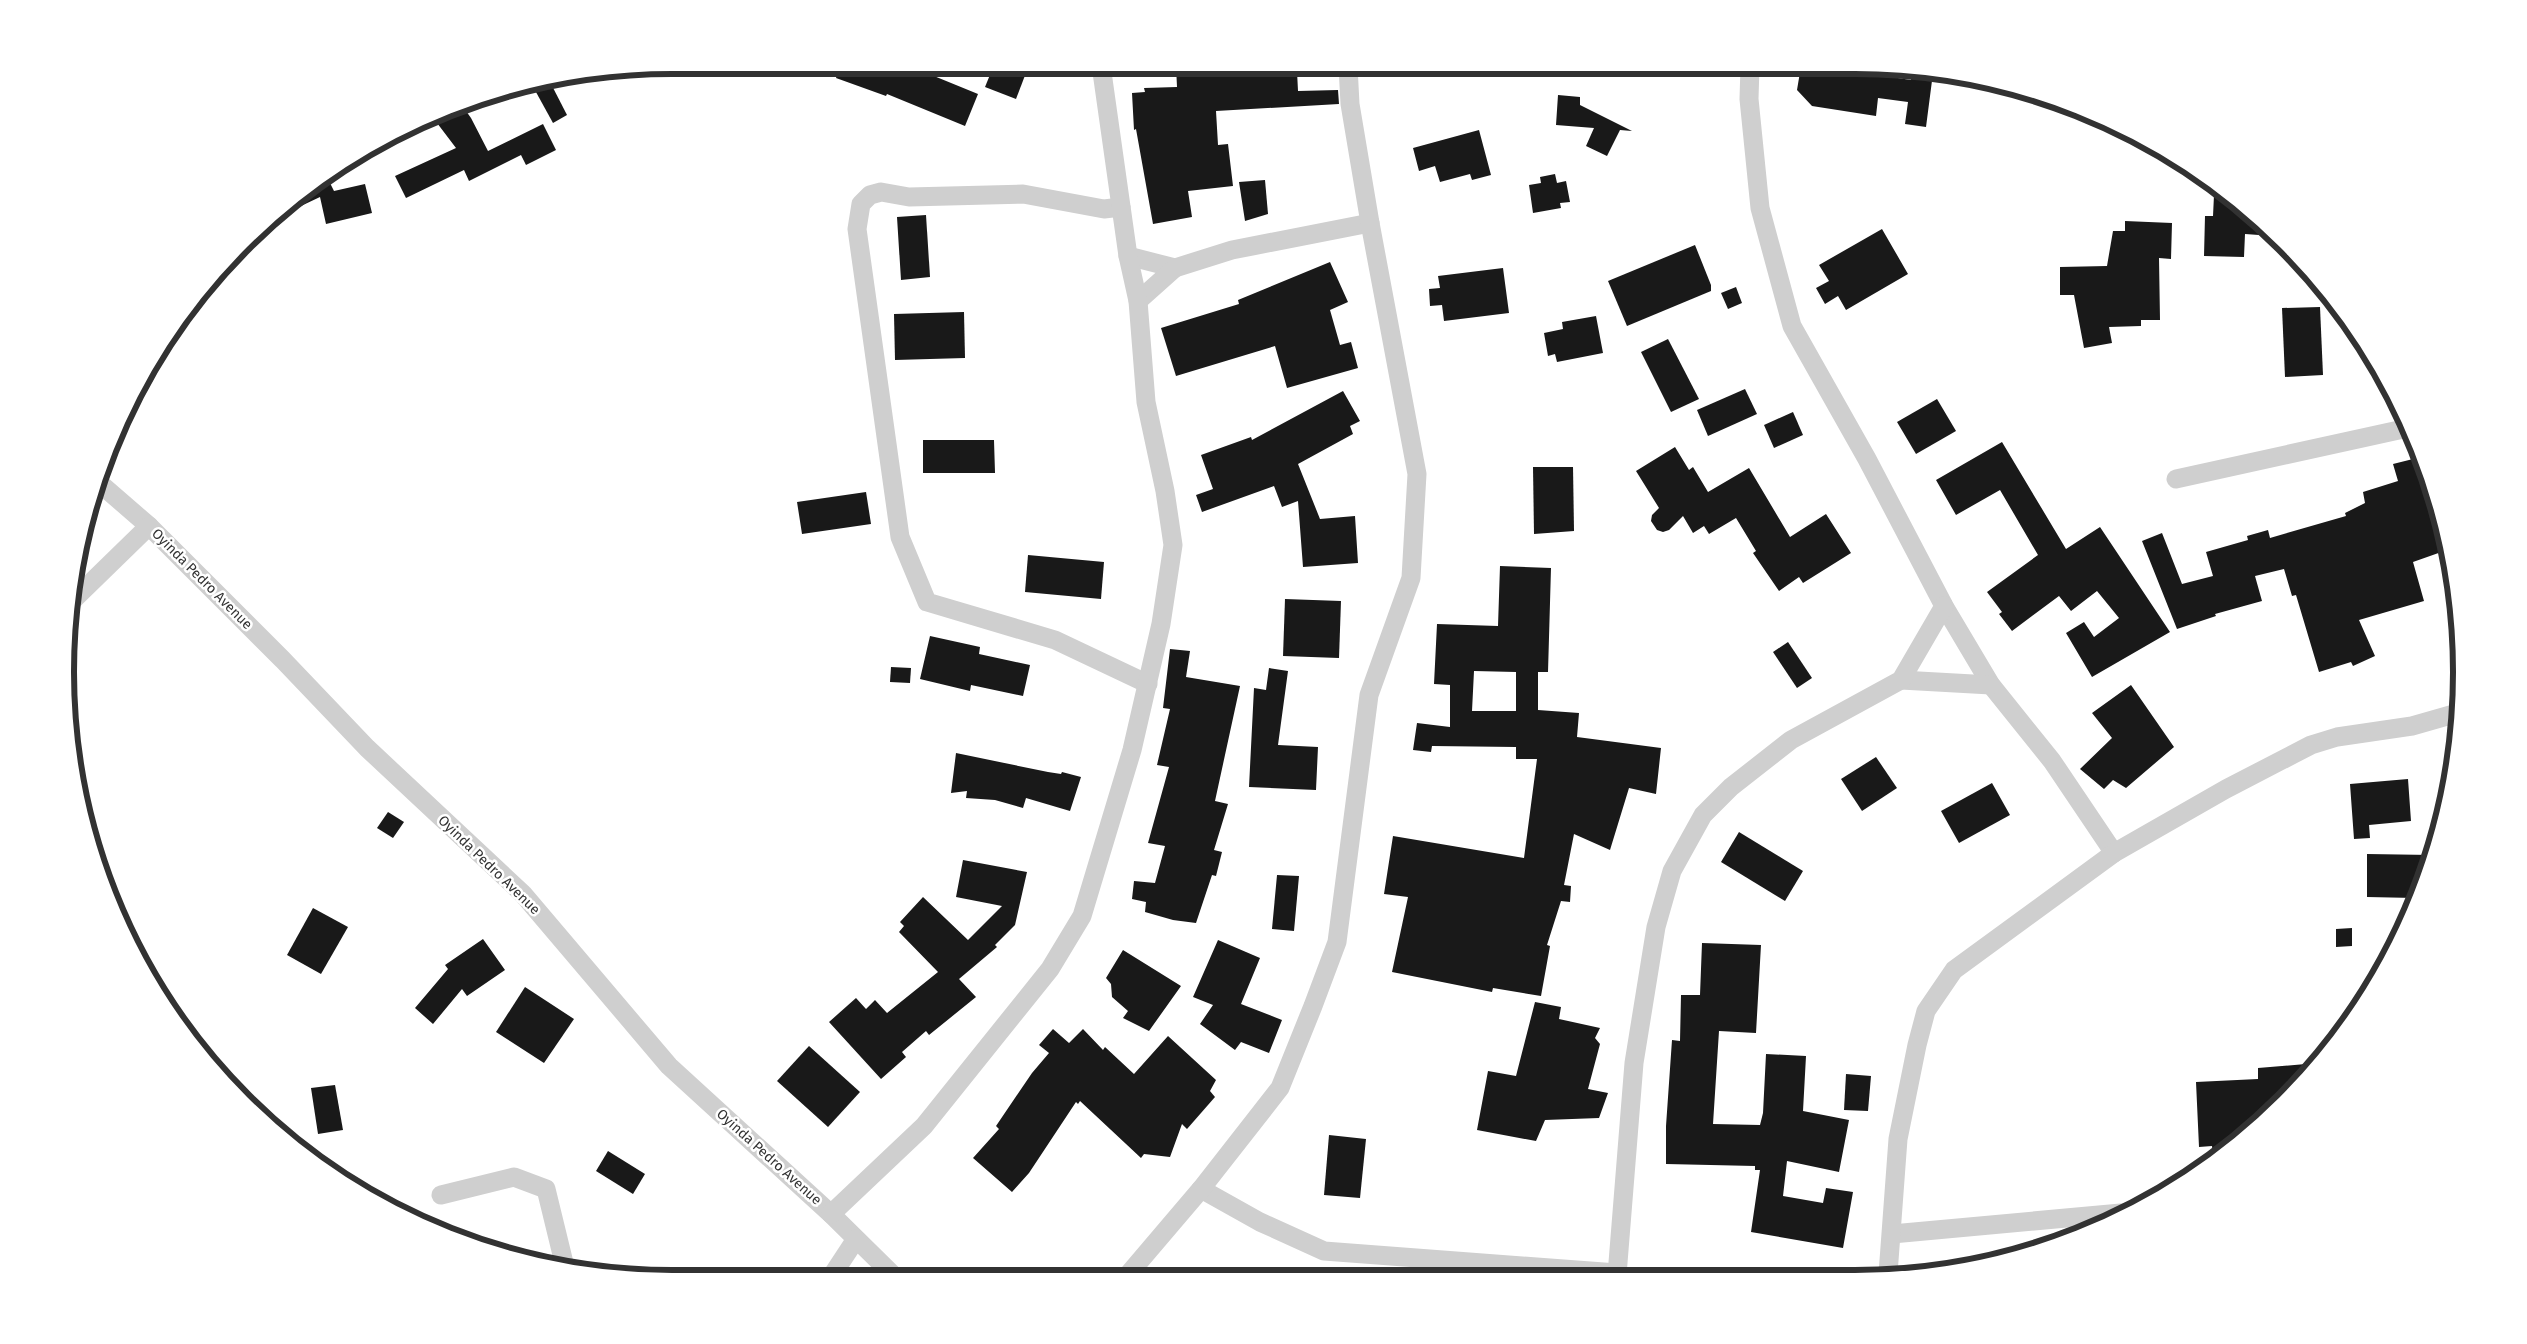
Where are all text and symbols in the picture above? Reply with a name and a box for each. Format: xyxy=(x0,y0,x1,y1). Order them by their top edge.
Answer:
street label: Oyinda Pedro Avenue xyxy=(148,525,256,633)
street label: Oyinda Pedro Avenue xyxy=(434,812,544,918)
street label: Oyinda Pedro Avenue xyxy=(713,1105,825,1209)

